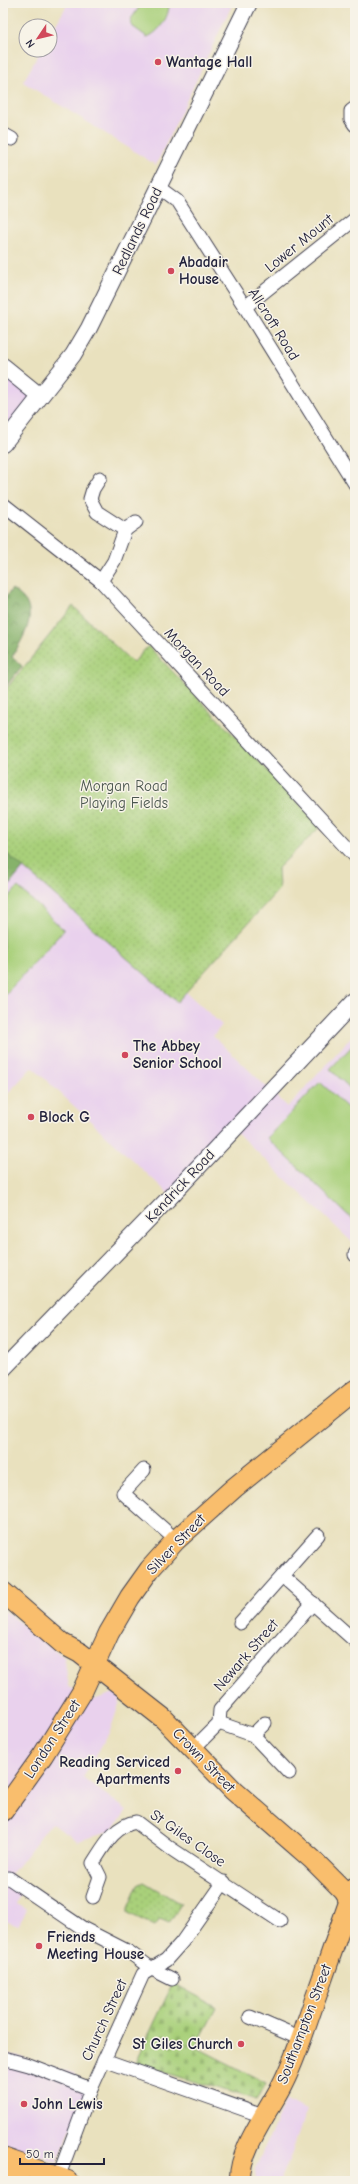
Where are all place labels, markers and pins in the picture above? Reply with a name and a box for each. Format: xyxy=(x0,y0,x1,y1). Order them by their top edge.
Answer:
place label: Wantage Hall xyxy=(166,53,252,71)
marker: Wantage Hall xyxy=(153,57,163,67)
place label: Abadair House xyxy=(179,253,228,288)
marker: Abadair House xyxy=(166,266,176,276)
place label: The Abbey Senior School xyxy=(133,1037,222,1072)
marker: The Abbey Senior School xyxy=(120,1050,130,1060)
place label: Block G xyxy=(39,1108,90,1126)
marker: Block G xyxy=(26,1112,36,1122)
place label: Reading Serviced Apartments xyxy=(59,1753,170,1788)
marker: Reading Serviced Apartments xyxy=(173,1766,183,1776)
place label: Friends Meeting House xyxy=(47,1928,144,1963)
marker: Friends Meeting House xyxy=(34,1941,44,1951)
place label: St Giles Church xyxy=(132,2035,233,2053)
marker: St Giles Church xyxy=(236,2039,246,2049)
place label: John Lewis xyxy=(32,2095,103,2113)
marker: John Lewis xyxy=(19,2099,29,2109)

